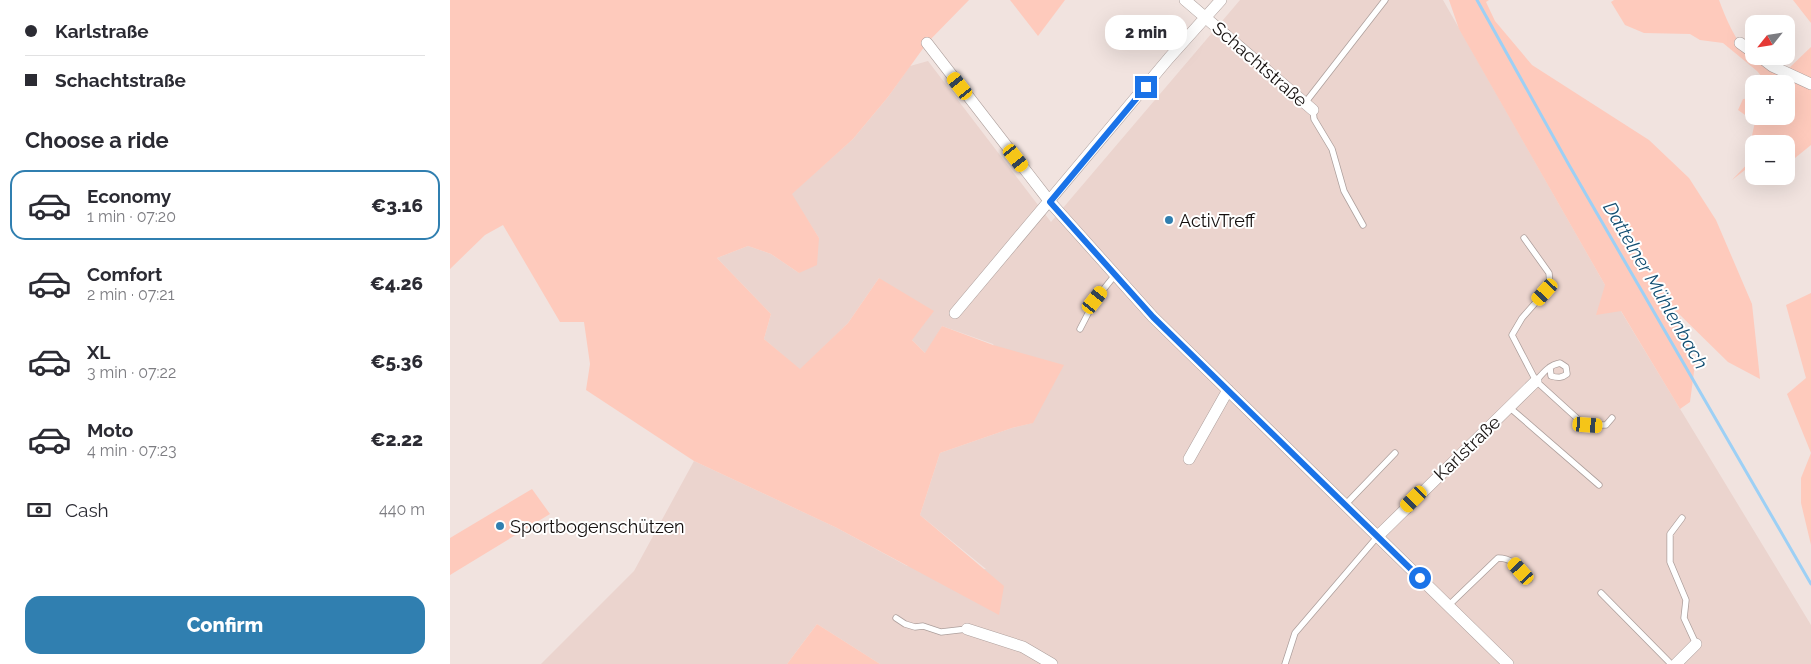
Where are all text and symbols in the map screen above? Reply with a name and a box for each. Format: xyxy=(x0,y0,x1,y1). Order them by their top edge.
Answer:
callout: 2 min xyxy=(1105,14,1187,49)
north arrow xyxy=(1745,15,1795,65)
map controls xyxy=(1745,15,1795,185)
street label: Schachtstraße xyxy=(1208,17,1312,111)
text: Karlstraße xyxy=(55,20,149,42)
text: 2 min xyxy=(1125,23,1167,42)
text: Schachtstraße xyxy=(55,69,186,91)
car xyxy=(944,70,975,102)
button: + xyxy=(1745,75,1795,125)
route end xyxy=(1135,76,1157,98)
text: Choose a ride xyxy=(25,127,169,153)
button: − xyxy=(1745,135,1795,185)
car xyxy=(1000,142,1031,174)
icon: car xyxy=(27,183,72,228)
text: Economy xyxy=(87,185,171,207)
text: €3.16 xyxy=(371,194,423,216)
water label: Dattelner Mühlenbach xyxy=(1599,197,1713,373)
text: 1 min · 07:20 xyxy=(87,207,176,226)
place label: ActivTreff xyxy=(1179,210,1256,231)
marker: ActivTreff xyxy=(1163,214,1175,226)
icon: car xyxy=(27,261,72,306)
text: Comfort xyxy=(87,263,162,285)
text: €4.26 xyxy=(370,272,423,294)
car xyxy=(1529,276,1560,308)
car xyxy=(1079,284,1110,316)
text: 2 min · 07:21 xyxy=(87,285,175,304)
icon: car xyxy=(27,339,72,384)
text: XL xyxy=(87,341,110,363)
text: €5.36 xyxy=(370,350,423,372)
text: 3 min · 07:22 xyxy=(87,363,176,382)
street label: Karlstraße xyxy=(1430,411,1505,485)
car xyxy=(1572,416,1603,434)
icon: car xyxy=(27,417,72,462)
text: Moto xyxy=(87,419,133,441)
text: €2.22 xyxy=(370,428,423,450)
text: 4 min · 07:23 xyxy=(87,441,177,460)
car xyxy=(1398,483,1429,515)
icon: cash xyxy=(25,496,53,524)
text: Cash xyxy=(65,499,109,521)
text: 440 m xyxy=(379,500,425,519)
place label: Sportbogenschützen xyxy=(510,516,685,537)
marker: Sportbogenschützen xyxy=(494,520,506,532)
car xyxy=(1505,555,1536,587)
route start xyxy=(1409,567,1431,589)
button: Confirm xyxy=(25,596,425,654)

